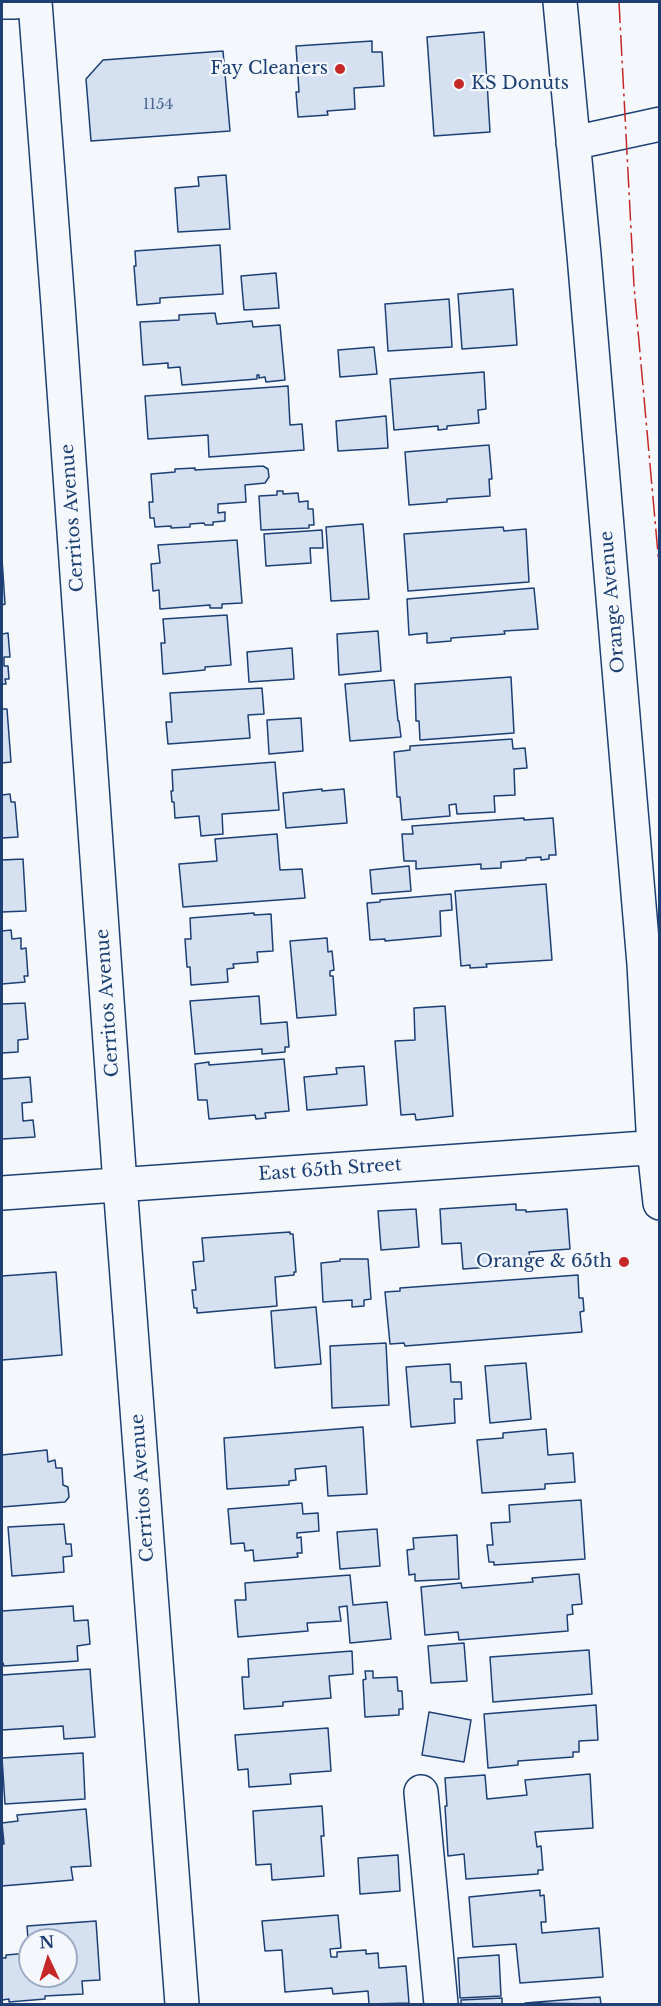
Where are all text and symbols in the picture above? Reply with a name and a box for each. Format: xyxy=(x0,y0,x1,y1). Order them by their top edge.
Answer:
place label: Fay Cleaners xyxy=(210,58,328,80)
marker: Fay Cleaners xyxy=(333,62,347,76)
place label: KS Donuts xyxy=(471,73,569,95)
marker: KS Donuts xyxy=(452,77,466,91)
house number: 1154 xyxy=(143,96,173,114)
street label: Cerritos Avenue xyxy=(57,443,89,593)
street label: Orange Avenue xyxy=(596,530,630,674)
street label: Cerritos Avenue xyxy=(92,928,124,1078)
street label: East 65th Street xyxy=(258,1154,402,1186)
place label: Orange & 65th xyxy=(476,1251,612,1273)
marker: Orange & 65th xyxy=(617,1255,631,1269)
street label: Cerritos Avenue xyxy=(127,1413,159,1563)
north arrow xyxy=(18,1928,78,1988)
text: N xyxy=(39,1932,55,1953)

